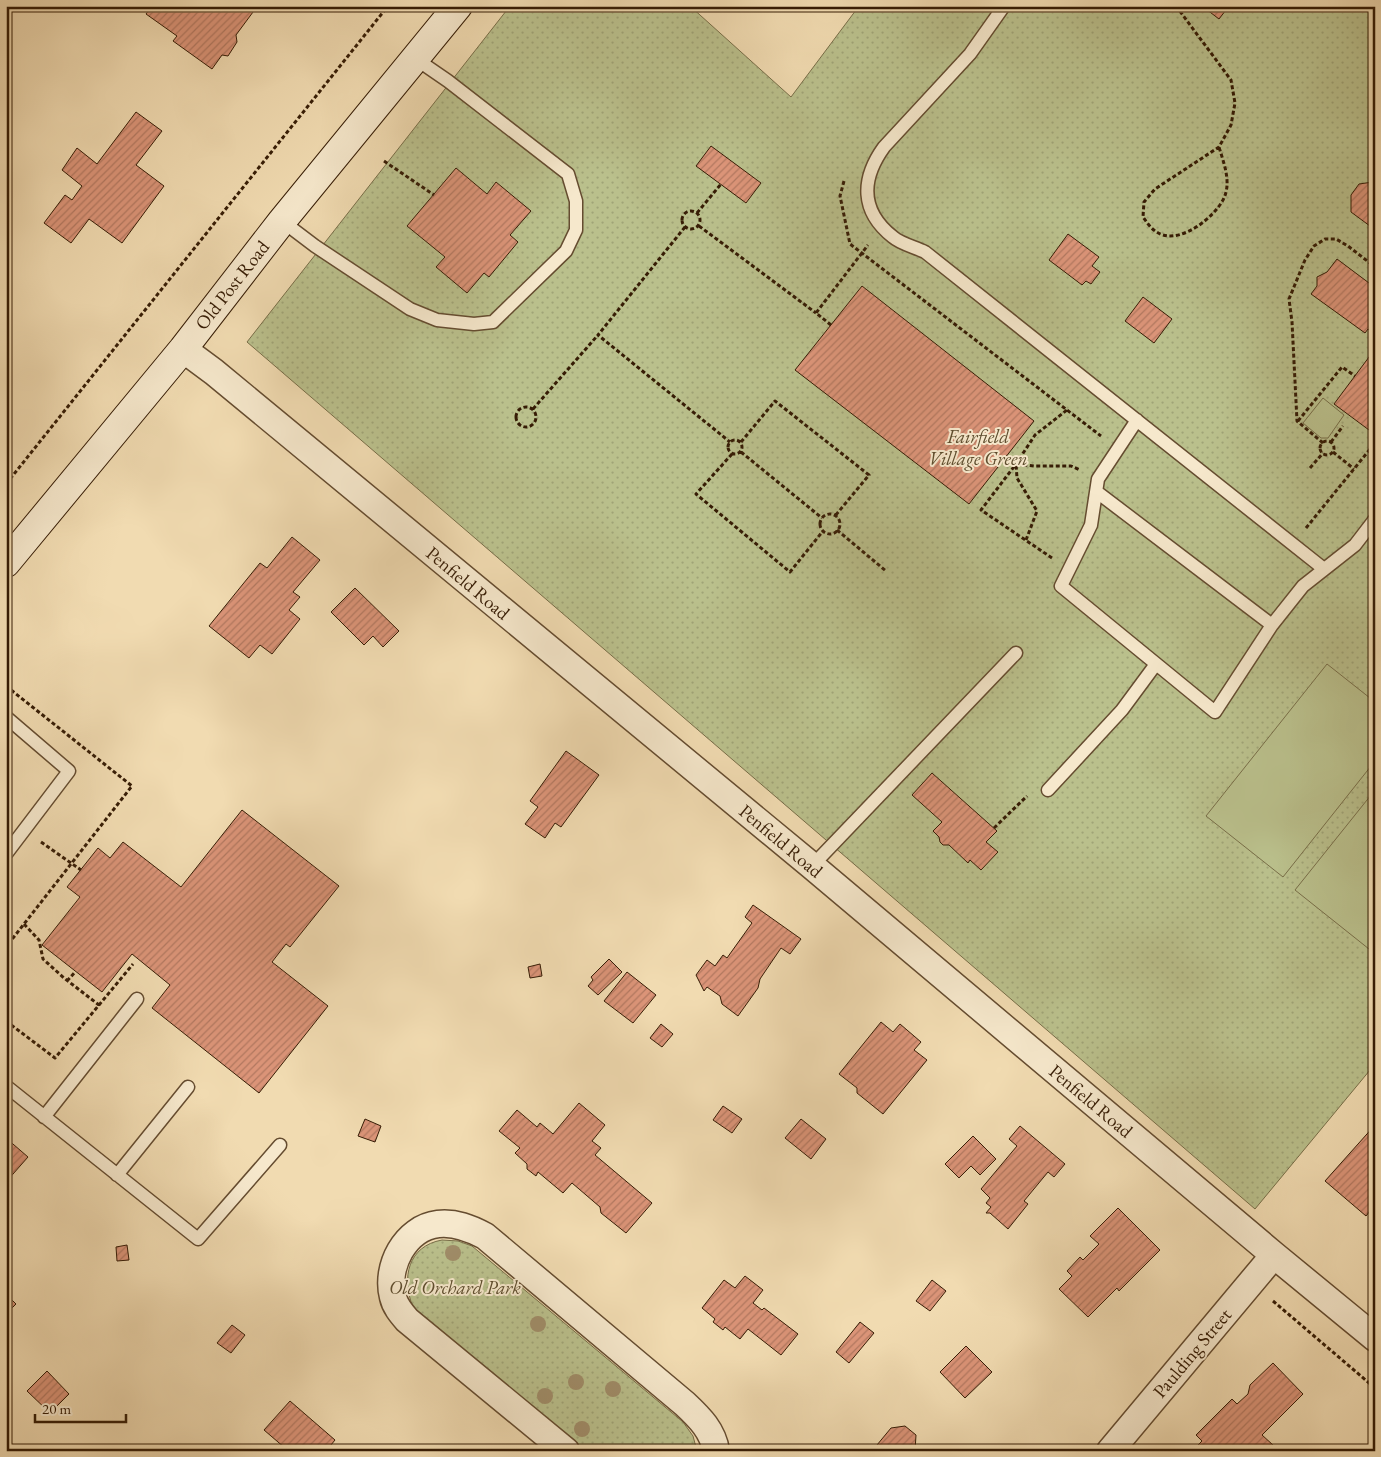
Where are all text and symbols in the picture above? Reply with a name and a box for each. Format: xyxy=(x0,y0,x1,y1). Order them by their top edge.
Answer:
street label: Old Post Road xyxy=(189,235,275,335)
park label: Fairfield Village Green xyxy=(929,424,1027,471)
street label: Penfield Road xyxy=(421,541,515,626)
street label: Penfield Road xyxy=(734,799,828,884)
street label: Penfield Road xyxy=(1044,1059,1138,1144)
park label: Old Orchard Park xyxy=(389,1275,521,1300)
street label: Paulding Street xyxy=(1147,1303,1237,1403)
scale bar xyxy=(35,1392,126,1424)
text: 20 m xyxy=(42,1399,71,1418)

